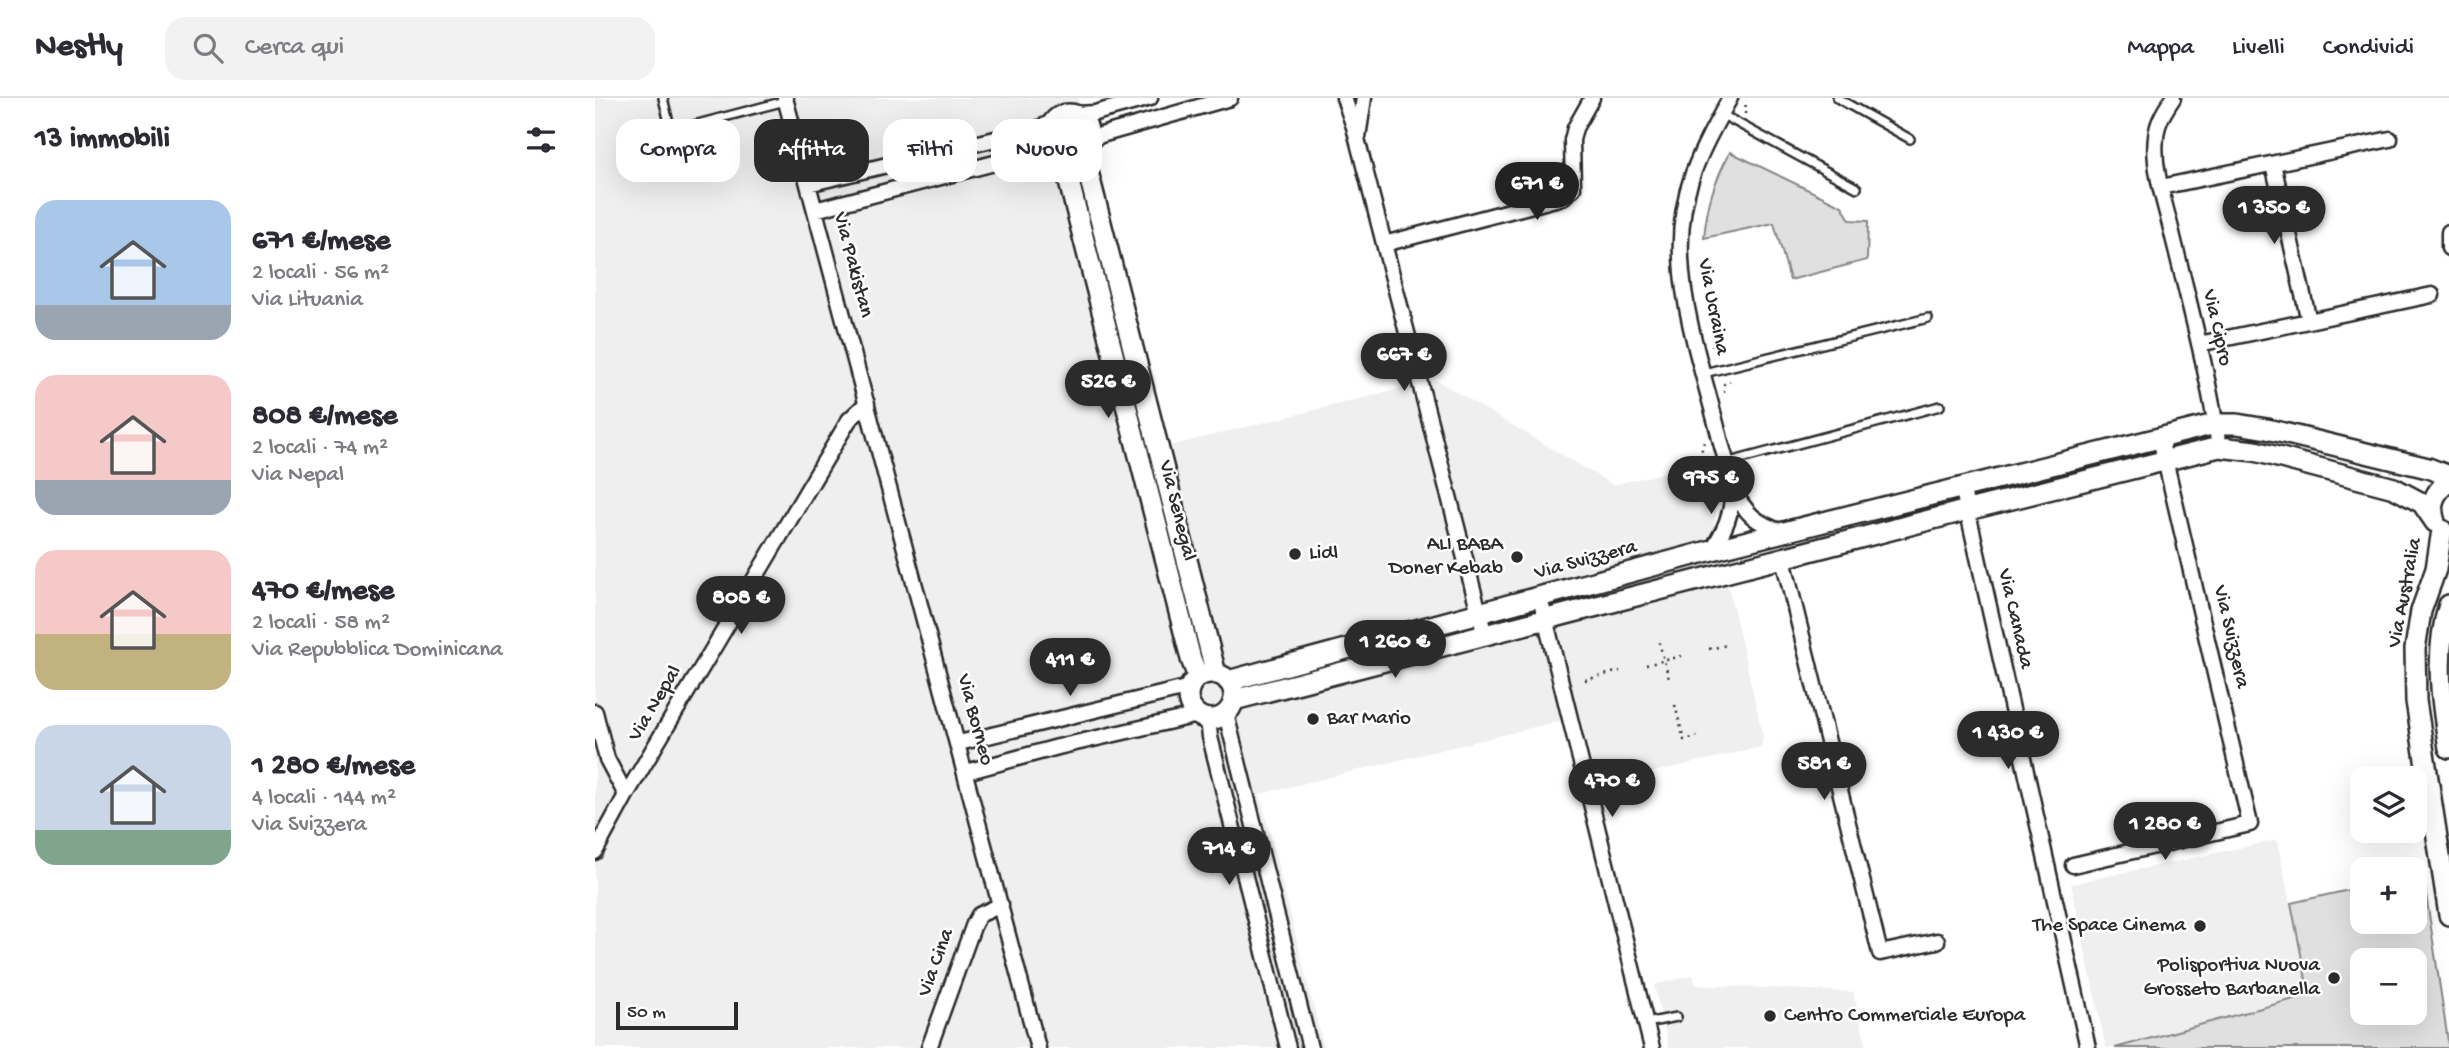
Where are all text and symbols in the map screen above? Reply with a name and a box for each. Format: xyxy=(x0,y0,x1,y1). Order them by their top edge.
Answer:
search box xyxy=(165,17,655,80)
text: Nestly xyxy=(35,29,123,67)
icon: search xyxy=(189,29,227,67)
text: Cerca qui xyxy=(245,33,344,64)
text: Mappa xyxy=(2127,34,2194,63)
text: Livelli xyxy=(2232,34,2285,63)
text: Condividi xyxy=(2323,34,2414,63)
chip: Compra xyxy=(616,119,740,182)
chip: Affitta xyxy=(754,119,869,182)
chip: Filtri xyxy=(883,119,977,182)
chip: Nuovo xyxy=(991,119,1102,182)
icon: filters xyxy=(522,121,560,159)
text: 13 immobili xyxy=(35,123,170,158)
pin: 671 € xyxy=(1488,162,1586,222)
text: 671 € xyxy=(1511,171,1563,198)
pin: 1 350 € xyxy=(2209,186,2339,246)
text: 1 350 € xyxy=(2239,195,2309,222)
street label: Via Pakistan xyxy=(826,209,878,320)
text: 671 €/mese xyxy=(252,225,390,260)
icon: home xyxy=(91,228,175,312)
street label: Via Ucraina xyxy=(1690,256,1734,359)
text: 2 locali · 56 m² xyxy=(252,260,389,287)
street label: Via Cipro xyxy=(2195,286,2237,369)
text: Via Lituania xyxy=(252,287,363,314)
pin: 667 € xyxy=(1355,334,1453,393)
text: 667 € xyxy=(1377,342,1431,369)
pin: 526 € xyxy=(1059,360,1157,420)
text: 526 € xyxy=(1081,369,1135,396)
text: 808 €/mese xyxy=(252,400,397,435)
icon: home xyxy=(91,403,175,487)
text: 2 locali · 74 m² xyxy=(252,435,388,462)
pin: 975 € xyxy=(1662,456,1760,516)
street label: Via Senegal xyxy=(1151,457,1201,564)
text: Via Nepal xyxy=(252,462,344,489)
text: 975 € xyxy=(1684,465,1738,492)
place label: ALI BABA Doner Kebab xyxy=(1387,533,1505,582)
street label: Via Svizzera xyxy=(1531,535,1641,587)
street label: Via Australia xyxy=(2383,535,2429,651)
place label: Lidl xyxy=(1309,542,1338,567)
marker: Lidl xyxy=(1287,546,1303,562)
marker: ALI BABA Doner Kebab xyxy=(1509,549,1525,565)
street label: Via Canada xyxy=(1990,566,2038,673)
text: 470 €/mese xyxy=(252,575,394,610)
pin: 808 € xyxy=(692,576,790,636)
icon: home xyxy=(91,578,175,662)
street label: Via Svizzera xyxy=(2206,582,2254,692)
text: 808 € xyxy=(712,585,770,612)
text: 2 locali · 58 m² xyxy=(252,610,390,637)
pin: 1 260 € xyxy=(1330,620,1460,680)
text: 1 260 € xyxy=(1360,629,1430,656)
text: Via Repubblica Dominicana xyxy=(252,637,503,664)
pin: 411 € xyxy=(1021,638,1119,698)
text: 411 € xyxy=(1046,647,1094,674)
street label: Via Nepal xyxy=(623,662,688,747)
street label: Via Borneo xyxy=(950,671,998,769)
place label: Bar Mario xyxy=(1326,707,1411,732)
marker: Bar Mario xyxy=(1305,711,1321,727)
pin: 1 430 € xyxy=(1943,712,2073,771)
text: 1 430 € xyxy=(1973,720,2043,747)
pin: 581 € xyxy=(1775,742,1873,802)
text: 1 280 €/mese xyxy=(252,750,415,785)
text: 581 € xyxy=(1797,751,1851,778)
icon: home xyxy=(91,753,175,837)
pin: 470 € xyxy=(1563,760,1661,819)
map controls xyxy=(2350,766,2427,1025)
button: layers xyxy=(2350,766,2427,843)
text: 470 € xyxy=(1584,768,1640,795)
text: 4 locali · 144 m² xyxy=(252,785,396,812)
pin: 1 280 € xyxy=(2100,802,2230,862)
text: 1 280 € xyxy=(2130,811,2200,838)
text: Via Svizzera xyxy=(252,812,367,839)
pin: 714 € xyxy=(1180,828,1278,887)
text: 714 € xyxy=(1203,836,1255,863)
button: + xyxy=(2350,857,2427,934)
place label: The Space Cinema xyxy=(2032,914,2187,939)
marker: The Space Cinema xyxy=(2192,918,2208,934)
street label: Via Cina xyxy=(913,924,961,1001)
button: − xyxy=(2350,948,2427,1025)
place label: Polisportiva Nuova Grosseto Barbanella xyxy=(2143,954,2321,1003)
marker: Polisportiva Nuova Grosseto Barbanella xyxy=(2326,970,2342,986)
scale bar xyxy=(616,999,739,1031)
text: 50 m xyxy=(627,1002,666,1025)
place label: Centro Commerciale Europa xyxy=(1784,1004,2027,1029)
marker: Centro Commerciale Europa xyxy=(1762,1008,1778,1024)

